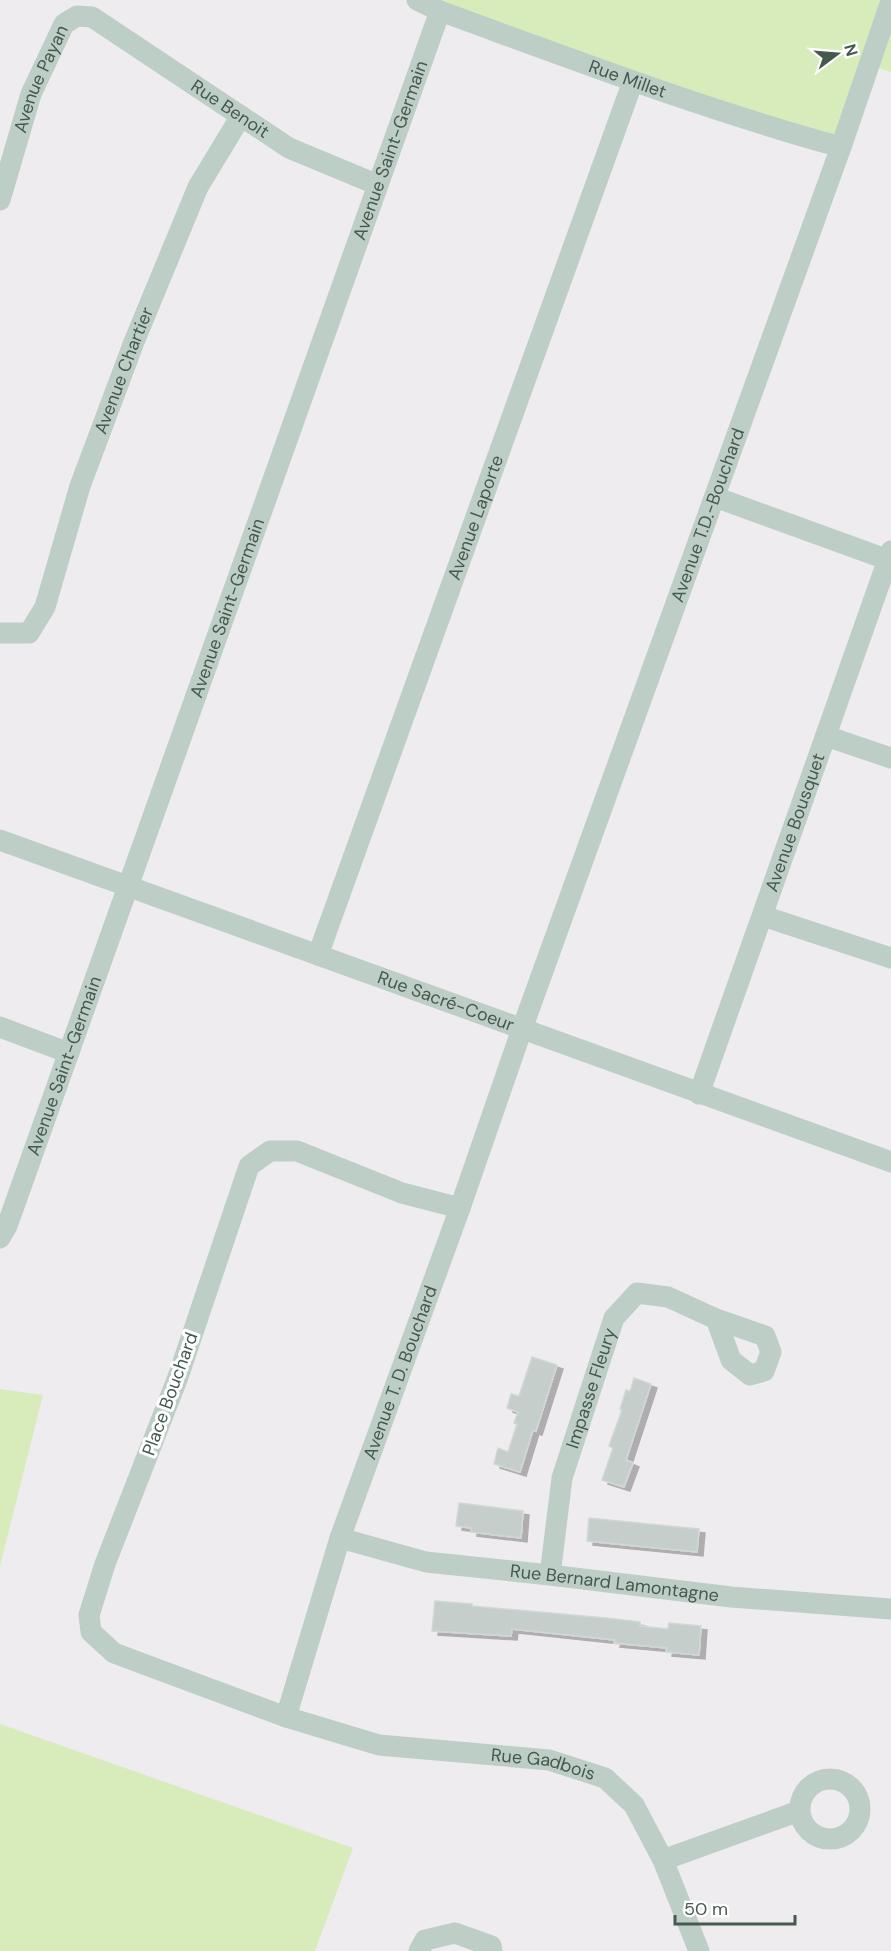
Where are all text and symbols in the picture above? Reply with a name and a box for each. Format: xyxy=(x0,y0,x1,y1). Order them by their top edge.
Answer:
street label: Avenue Payan xyxy=(8,21,74,136)
north arrow xyxy=(807,24,867,84)
text: N xyxy=(839,41,863,59)
street label: Rue Millet xyxy=(586,54,669,104)
street label: Avenue Saint-Germain xyxy=(347,57,433,243)
street label: Rue Benoit xyxy=(186,74,274,144)
street label: Avenue Chartier xyxy=(89,303,159,437)
street label: Avenue T.D.-Bouchard xyxy=(665,425,750,605)
street label: Avenue Laporte xyxy=(442,452,509,583)
street label: Avenue Saint-Germain xyxy=(184,515,270,701)
street label: Avenue Bousquet xyxy=(759,750,831,895)
street label: Rue Sacré-Coeur xyxy=(374,965,518,1037)
street label: Avenue Saint-Germain xyxy=(21,973,107,1159)
street label: Avenue T. D. Bouchard xyxy=(358,1282,443,1463)
street label: Impasse Fleury xyxy=(560,1325,622,1452)
street label: Place Bouchard xyxy=(137,1329,203,1459)
street label: Rue Bernard Lamontagne xyxy=(509,1559,720,1607)
street label: Rue Gadbois xyxy=(490,1743,598,1786)
scale bar xyxy=(675,1888,795,1926)
text: 50 m xyxy=(684,1897,728,1921)

